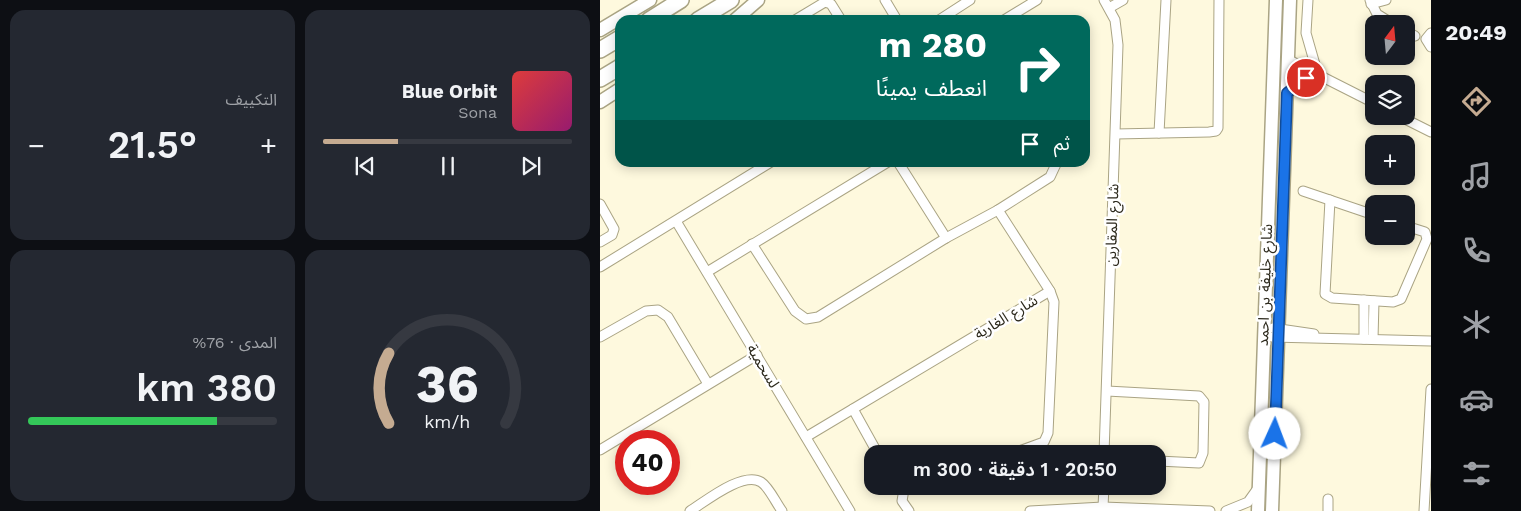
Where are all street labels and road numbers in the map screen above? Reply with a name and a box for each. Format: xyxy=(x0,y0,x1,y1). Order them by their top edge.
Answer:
street label: شارع المقارين xyxy=(1102,183,1125,267)
street label: شارع خليفة بن احمد xyxy=(1254,223,1279,347)
street label: شارع الغارية xyxy=(971,291,1043,346)
street label: لسحمية xyxy=(743,341,783,391)

